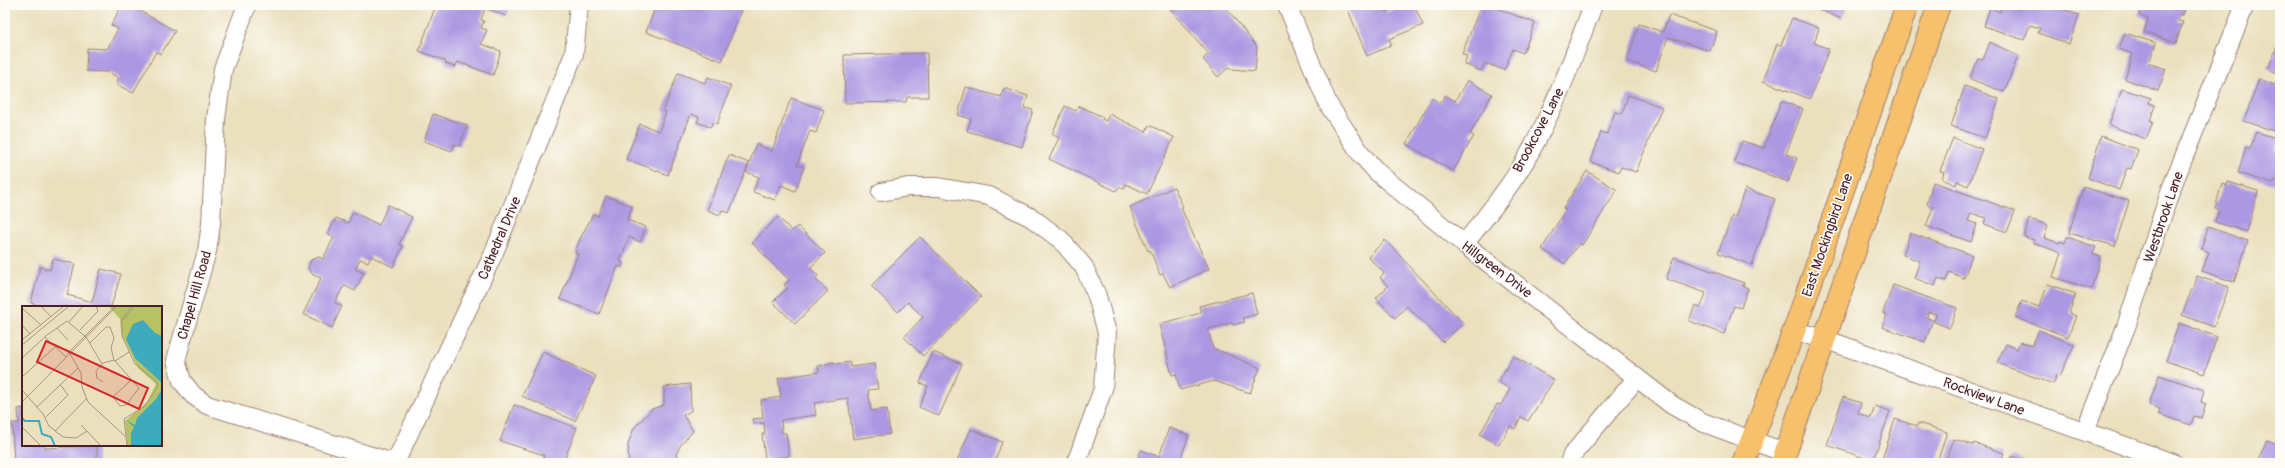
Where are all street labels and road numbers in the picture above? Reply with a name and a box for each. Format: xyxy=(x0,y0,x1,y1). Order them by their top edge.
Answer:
street label: Brookcove Lane xyxy=(1509,85,1568,175)
street label: Westbrook Lane xyxy=(2140,169,2187,265)
street label: East Mockingbird Lane xyxy=(1798,171,1857,299)
street label: Cathedral Drive xyxy=(474,194,525,282)
street label: Hillgreen Drive xyxy=(1458,237,1535,302)
street label: Chapel Hill Road xyxy=(174,249,215,342)
street label: Rockview Lane xyxy=(1941,374,2027,419)

